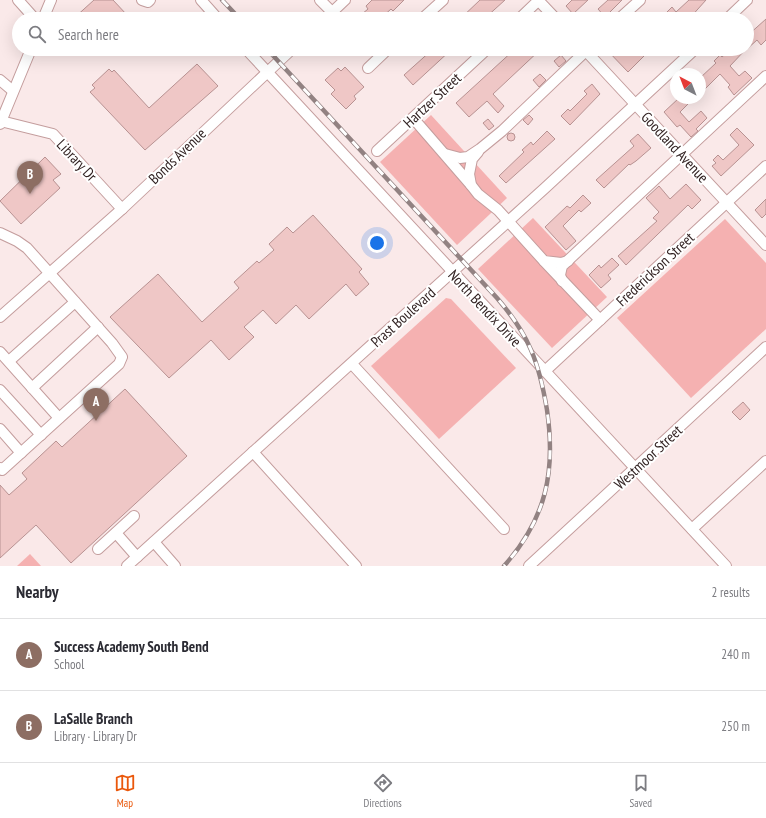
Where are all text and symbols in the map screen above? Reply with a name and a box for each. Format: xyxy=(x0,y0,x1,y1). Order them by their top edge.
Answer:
search box xyxy=(12,12,754,56)
icon: search xyxy=(26,23,48,45)
text: Search here xyxy=(58,25,119,44)
street label: Hartzer Street xyxy=(399,68,465,132)
north arrow xyxy=(670,68,706,104)
street label: Goodland Avenue xyxy=(637,108,713,186)
street label: Bonds Avenue xyxy=(144,124,210,188)
street label: Library Dr xyxy=(53,135,102,186)
pin: B xyxy=(17,161,43,194)
street label: Frederickson Street xyxy=(612,228,698,310)
your location xyxy=(367,233,387,253)
street label: North Bendix Drive xyxy=(444,265,526,351)
street label: Prast Boulevard xyxy=(367,283,439,351)
pin: A xyxy=(83,388,109,421)
street label: Westmoor Street xyxy=(610,421,686,493)
text: Nearby xyxy=(16,581,59,603)
text: 2 results xyxy=(711,584,750,601)
text: Success Academy South Bend xyxy=(54,637,209,656)
text: A xyxy=(26,646,32,663)
text: 240 m xyxy=(721,646,750,663)
text: School xyxy=(54,656,84,673)
text: LaSalle Branch xyxy=(54,709,133,728)
text: B xyxy=(26,718,32,735)
text: 250 m xyxy=(721,718,750,735)
text: Library · Library Dr xyxy=(54,728,137,745)
tab: Map xyxy=(114,772,136,810)
tab: Directions xyxy=(364,772,402,810)
tab: Saved xyxy=(629,772,652,810)

